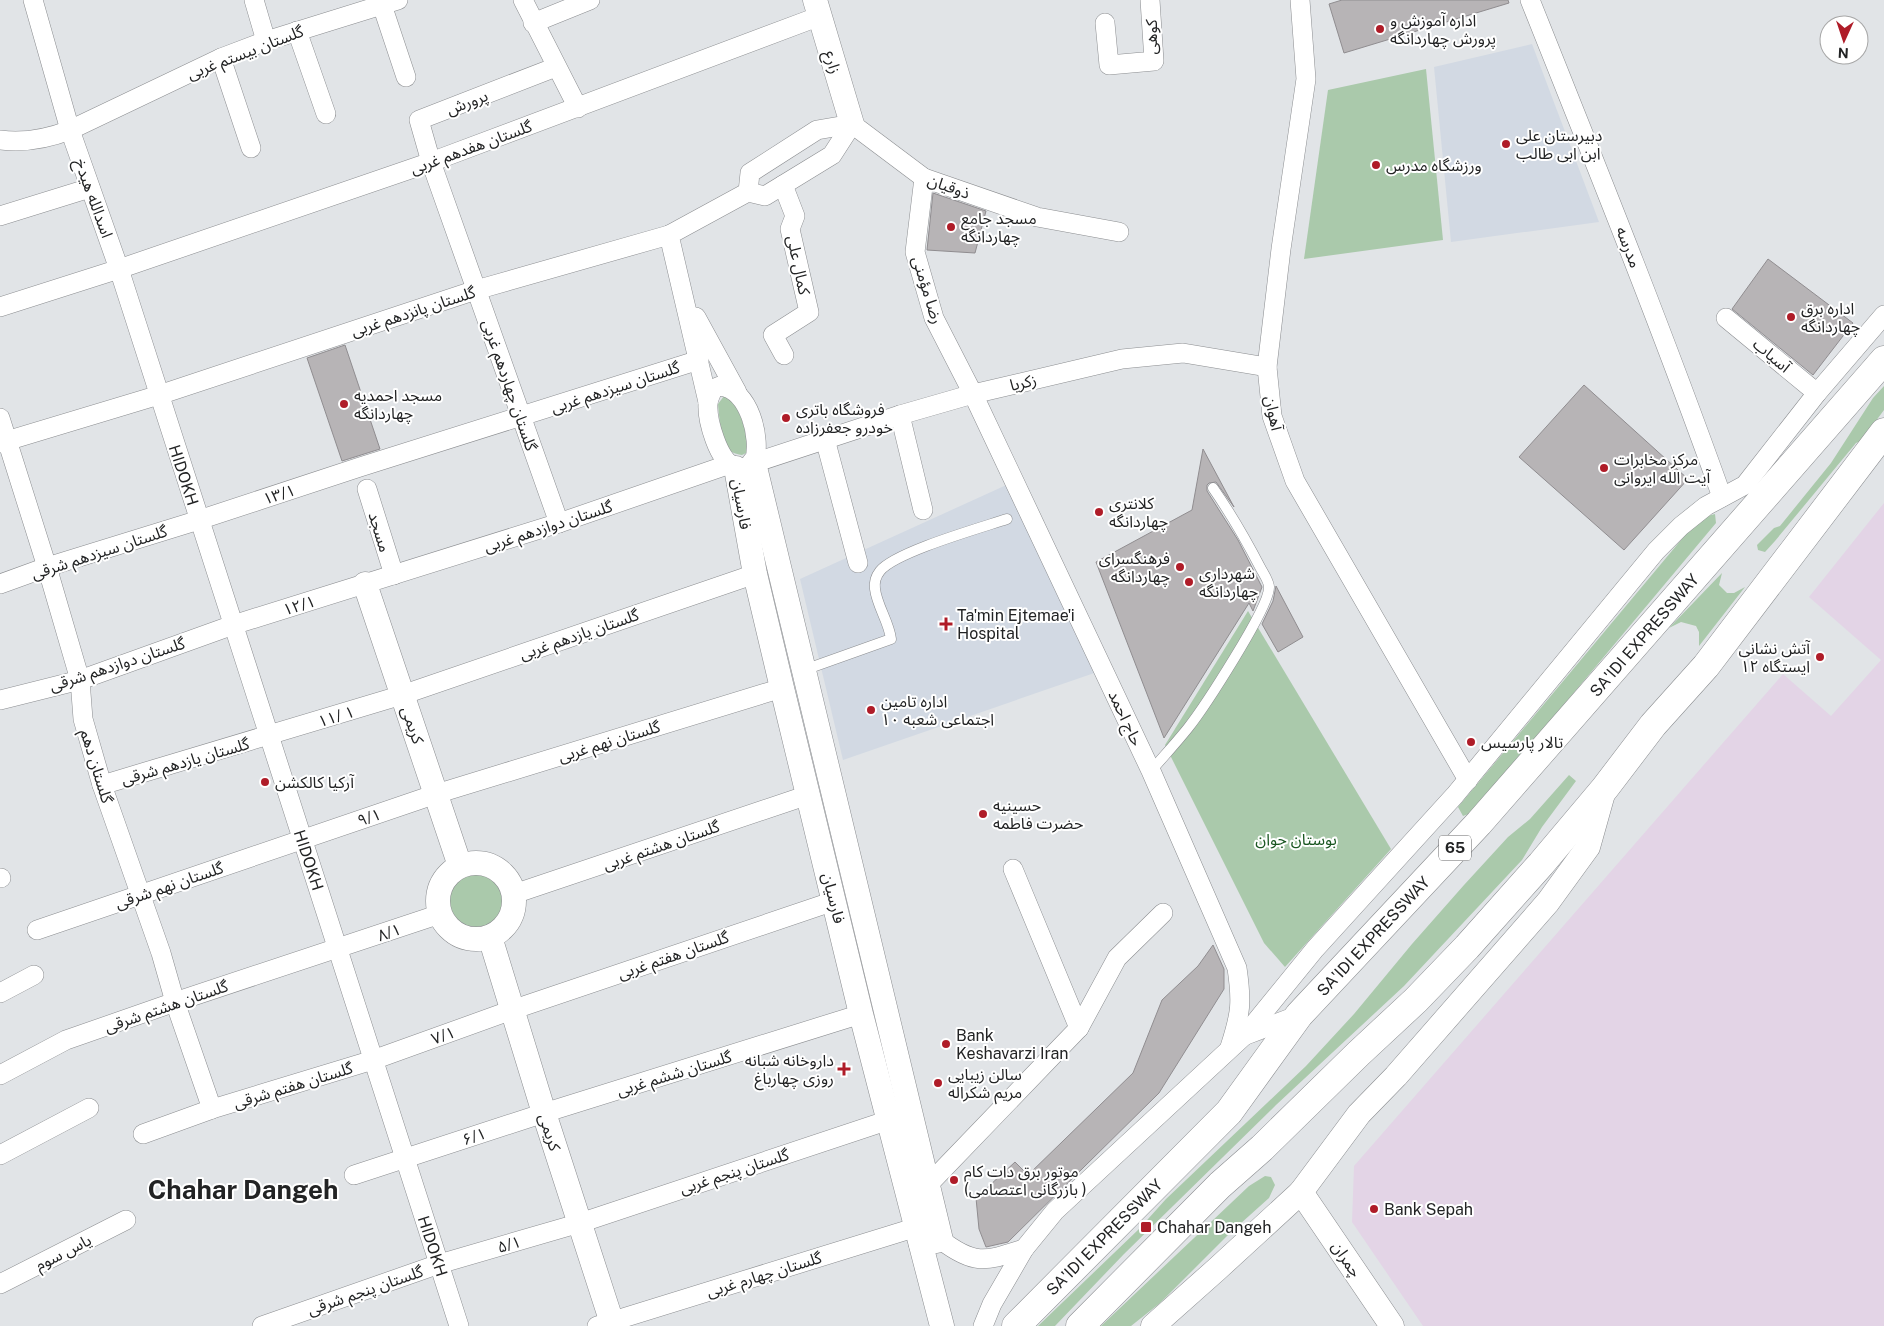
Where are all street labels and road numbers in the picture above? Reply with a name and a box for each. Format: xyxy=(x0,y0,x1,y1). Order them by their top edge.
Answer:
street label: کوهی xyxy=(1142,19,1161,55)
street label: گلستان بیستم غربی xyxy=(184,21,308,86)
street label: زارع xyxy=(817,48,845,77)
street label: پرورش xyxy=(444,86,491,120)
street label: گلستان هفدهم غربی xyxy=(408,116,536,181)
street label: اسدالله هیدخ xyxy=(68,156,117,242)
street label: ذوقیان xyxy=(925,170,973,203)
street label: مدرسه xyxy=(1612,224,1645,270)
street label: کمال علی xyxy=(782,234,814,297)
street label: رضا مؤمنی xyxy=(908,254,947,326)
street label: گلستان پانزدهم غربی xyxy=(349,282,479,343)
street label: گلستان چهاردهم غربی xyxy=(475,317,541,455)
street label: آسیاب xyxy=(1749,334,1795,377)
street label: گلستان سیزدهم غربی xyxy=(548,358,683,420)
street label: زکریا xyxy=(1008,370,1038,395)
street label: آهوان xyxy=(1261,394,1287,434)
street label: HIDOKH xyxy=(165,442,202,508)
street label: فارسیان xyxy=(728,477,755,531)
street label: ۱۳/۱ xyxy=(260,480,298,509)
street label: گلستان دوازدهم غربی xyxy=(481,497,616,559)
street label: مسجد xyxy=(364,510,395,554)
street label: گلستان سیزدهم شرقی xyxy=(29,521,171,586)
street label: SA'IDI EXPRESSWAY xyxy=(1586,570,1703,701)
street label: ۱۲/۱ xyxy=(281,592,318,619)
street label: گلستان یازدهم غربی xyxy=(517,605,643,667)
street label: گلستان دوازدهم شرقی xyxy=(47,633,189,698)
street label: حاج احمد xyxy=(1102,687,1147,750)
street label: ۱۱/ ۱ xyxy=(316,702,357,731)
street label: کریمی xyxy=(397,704,428,747)
street label: گلستان نهم غربی xyxy=(556,717,664,769)
street label: گلستان دهم xyxy=(73,727,117,807)
street label: گلستان یازدهم شرقی xyxy=(119,734,253,792)
street label: ۹/۱ xyxy=(355,805,384,830)
street label: گلستان هشتم غربی xyxy=(600,816,723,877)
street label: HIDOKH xyxy=(290,827,327,893)
road number: 65 xyxy=(1439,836,1471,860)
street label: گلستان نهم شرقی xyxy=(113,858,227,916)
street label: فارسیان xyxy=(818,871,849,925)
street label: SA'IDI EXPRESSWAY xyxy=(1313,872,1434,1000)
street label: ۸/۱ xyxy=(375,920,404,945)
street label: گلستان هفتم غربی xyxy=(615,927,733,986)
street label: گلستان هشتم شرقی xyxy=(102,976,232,1039)
street label: ۷/۱ xyxy=(429,1022,458,1048)
street label: گلستان ششم غربی xyxy=(614,1047,735,1103)
street label: گلستان هفتم شرقی xyxy=(231,1058,356,1116)
street label: کریمی xyxy=(535,1111,565,1154)
street label: ۶/۱ xyxy=(460,1124,488,1149)
street label: گلستان پنجم غربی xyxy=(677,1145,793,1201)
street label: SA'IDI EXPRESSWAY xyxy=(1042,1175,1167,1299)
street label: HIDOKH xyxy=(414,1213,451,1279)
street label: یاس سوم xyxy=(32,1230,96,1277)
street label: ۵/۱ xyxy=(495,1232,523,1257)
street label: چمران xyxy=(1327,1238,1365,1282)
street label: گلستان چهارم غربی xyxy=(704,1248,825,1304)
street label: گلستان پنجم شرقی xyxy=(305,1262,427,1322)

